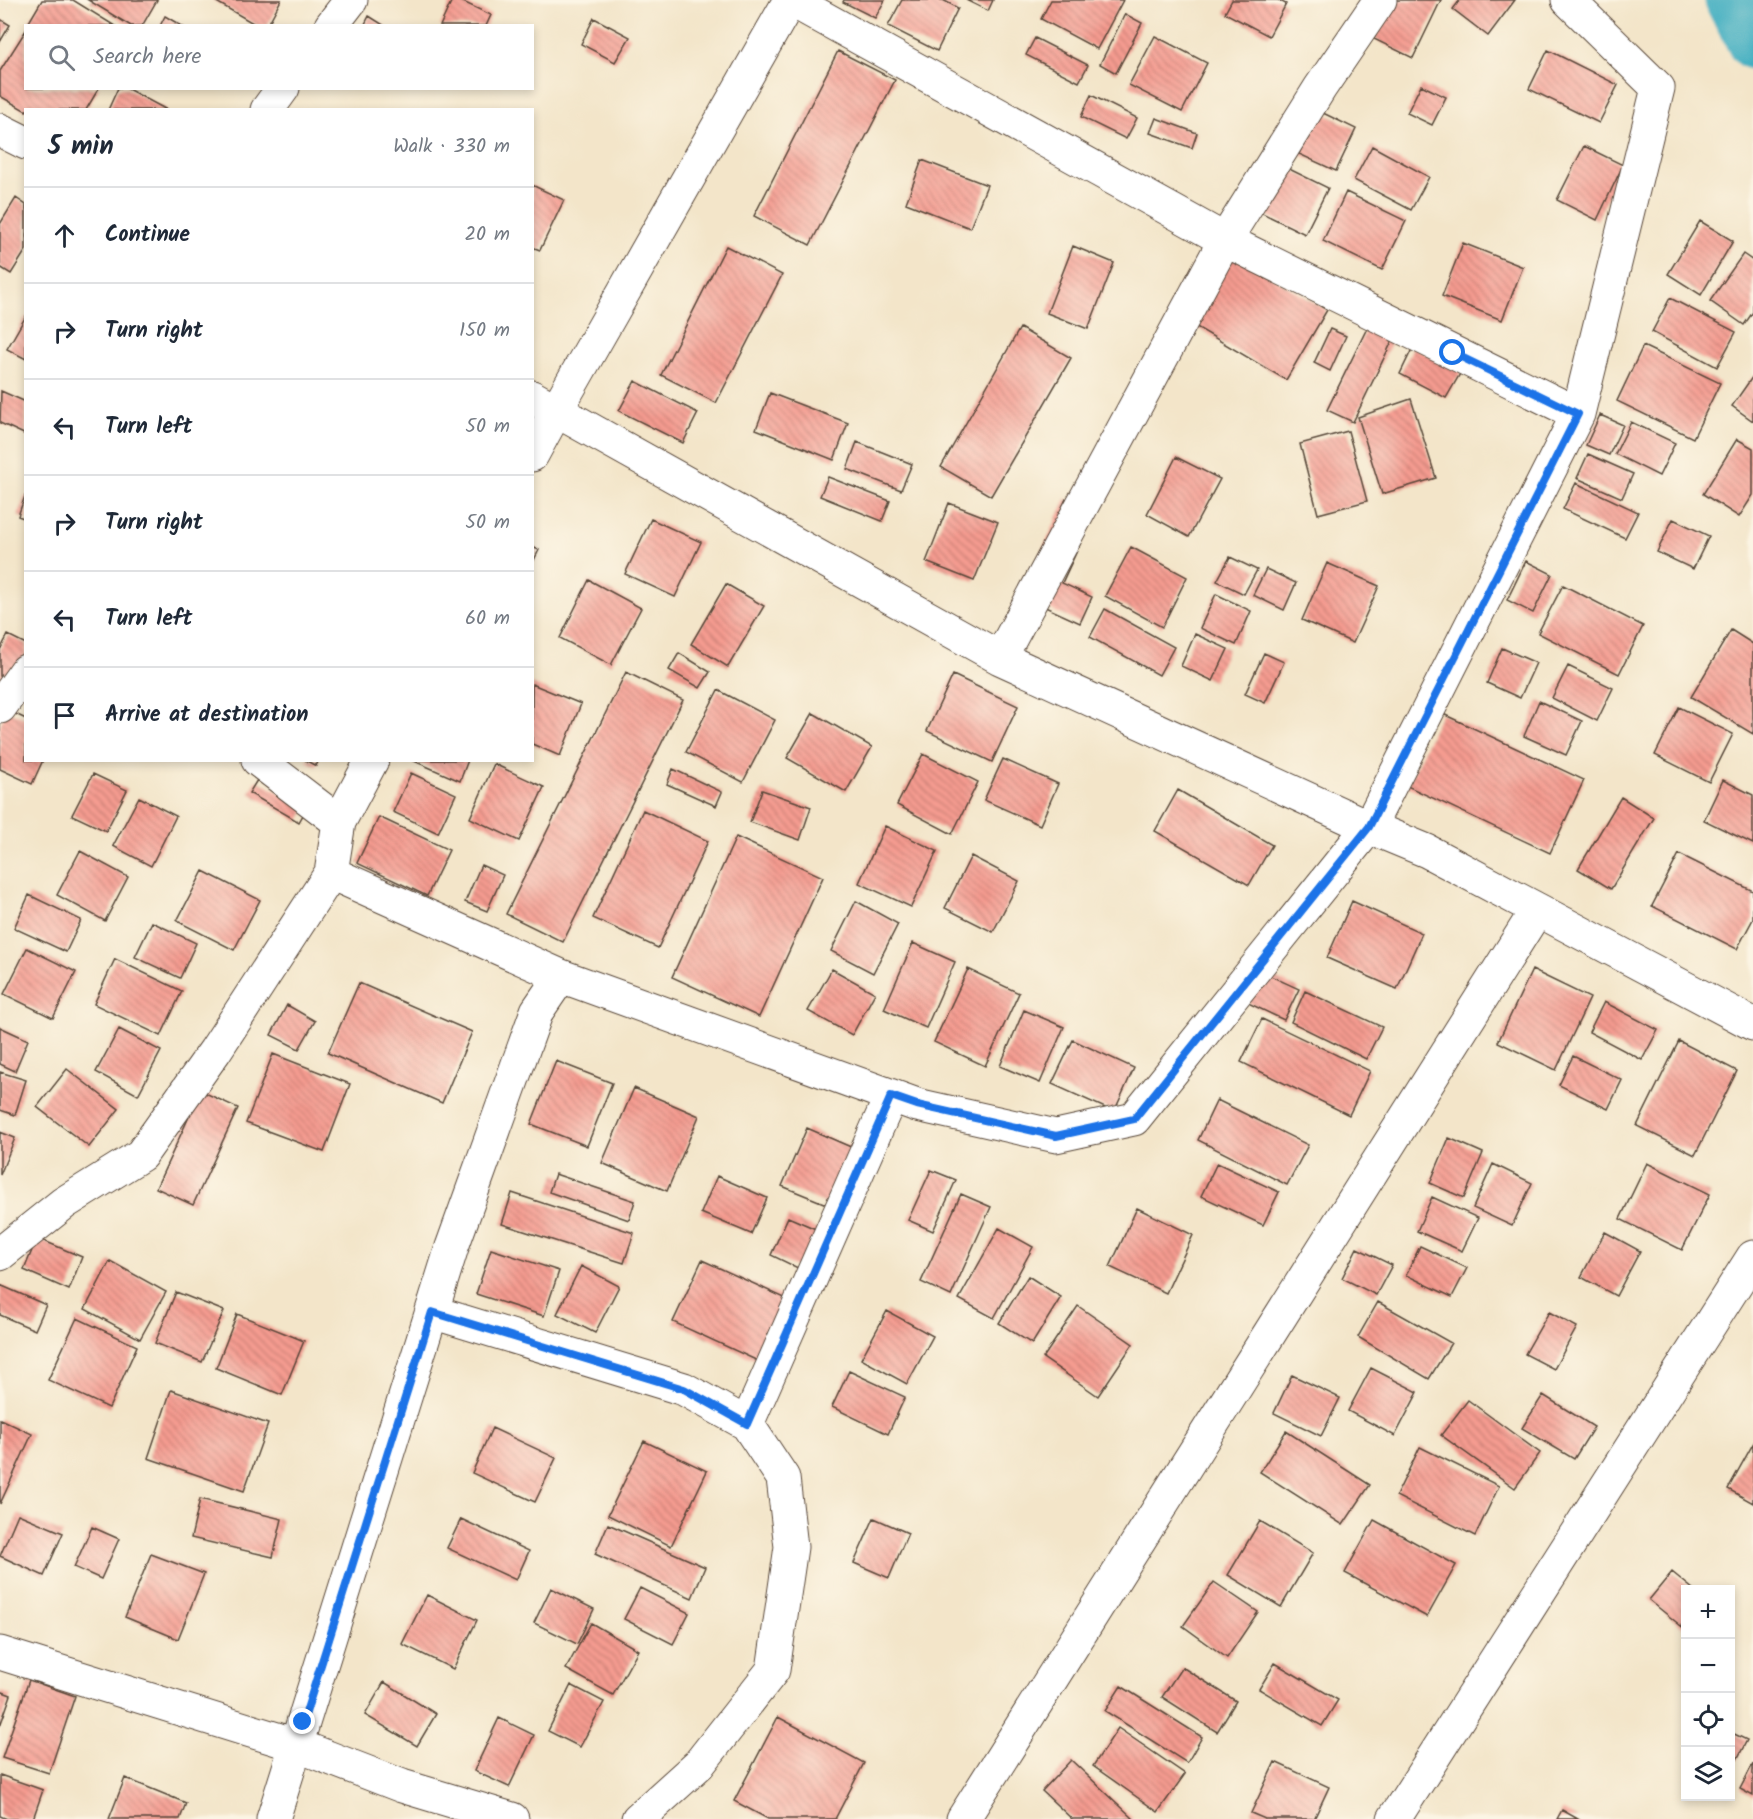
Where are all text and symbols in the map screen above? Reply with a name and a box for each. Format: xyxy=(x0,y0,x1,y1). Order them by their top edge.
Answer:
search box xyxy=(24,24,534,90)
text: Search here xyxy=(93,40,201,75)
icon: search xyxy=(45,41,78,74)
text: 5 min xyxy=(48,126,114,168)
text: Walk · 330 m xyxy=(393,131,510,163)
text: Continue xyxy=(105,218,190,253)
icon: ahead xyxy=(48,219,81,252)
text: 20 m xyxy=(464,219,510,251)
text: Turn right xyxy=(105,314,203,349)
icon: right xyxy=(48,315,81,348)
text: 150 m xyxy=(459,315,510,347)
route start xyxy=(1439,339,1465,365)
text: Turn left xyxy=(105,410,192,445)
icon: left xyxy=(48,411,81,444)
text: 50 m xyxy=(465,411,510,443)
text: Turn right xyxy=(105,506,203,541)
icon: right xyxy=(48,507,81,540)
text: 50 m xyxy=(465,507,510,539)
text: Turn left xyxy=(105,602,192,637)
icon: left xyxy=(48,603,81,636)
text: 60 m xyxy=(465,603,510,635)
text: Arrive at destination xyxy=(105,698,308,733)
icon: arrive xyxy=(48,699,81,732)
map controls xyxy=(1681,1585,1735,1801)
button: + xyxy=(1681,1585,1735,1639)
button: − xyxy=(1681,1639,1735,1693)
button: locate xyxy=(1681,1693,1735,1747)
route end xyxy=(289,1708,315,1734)
button: layers xyxy=(1681,1747,1735,1801)

